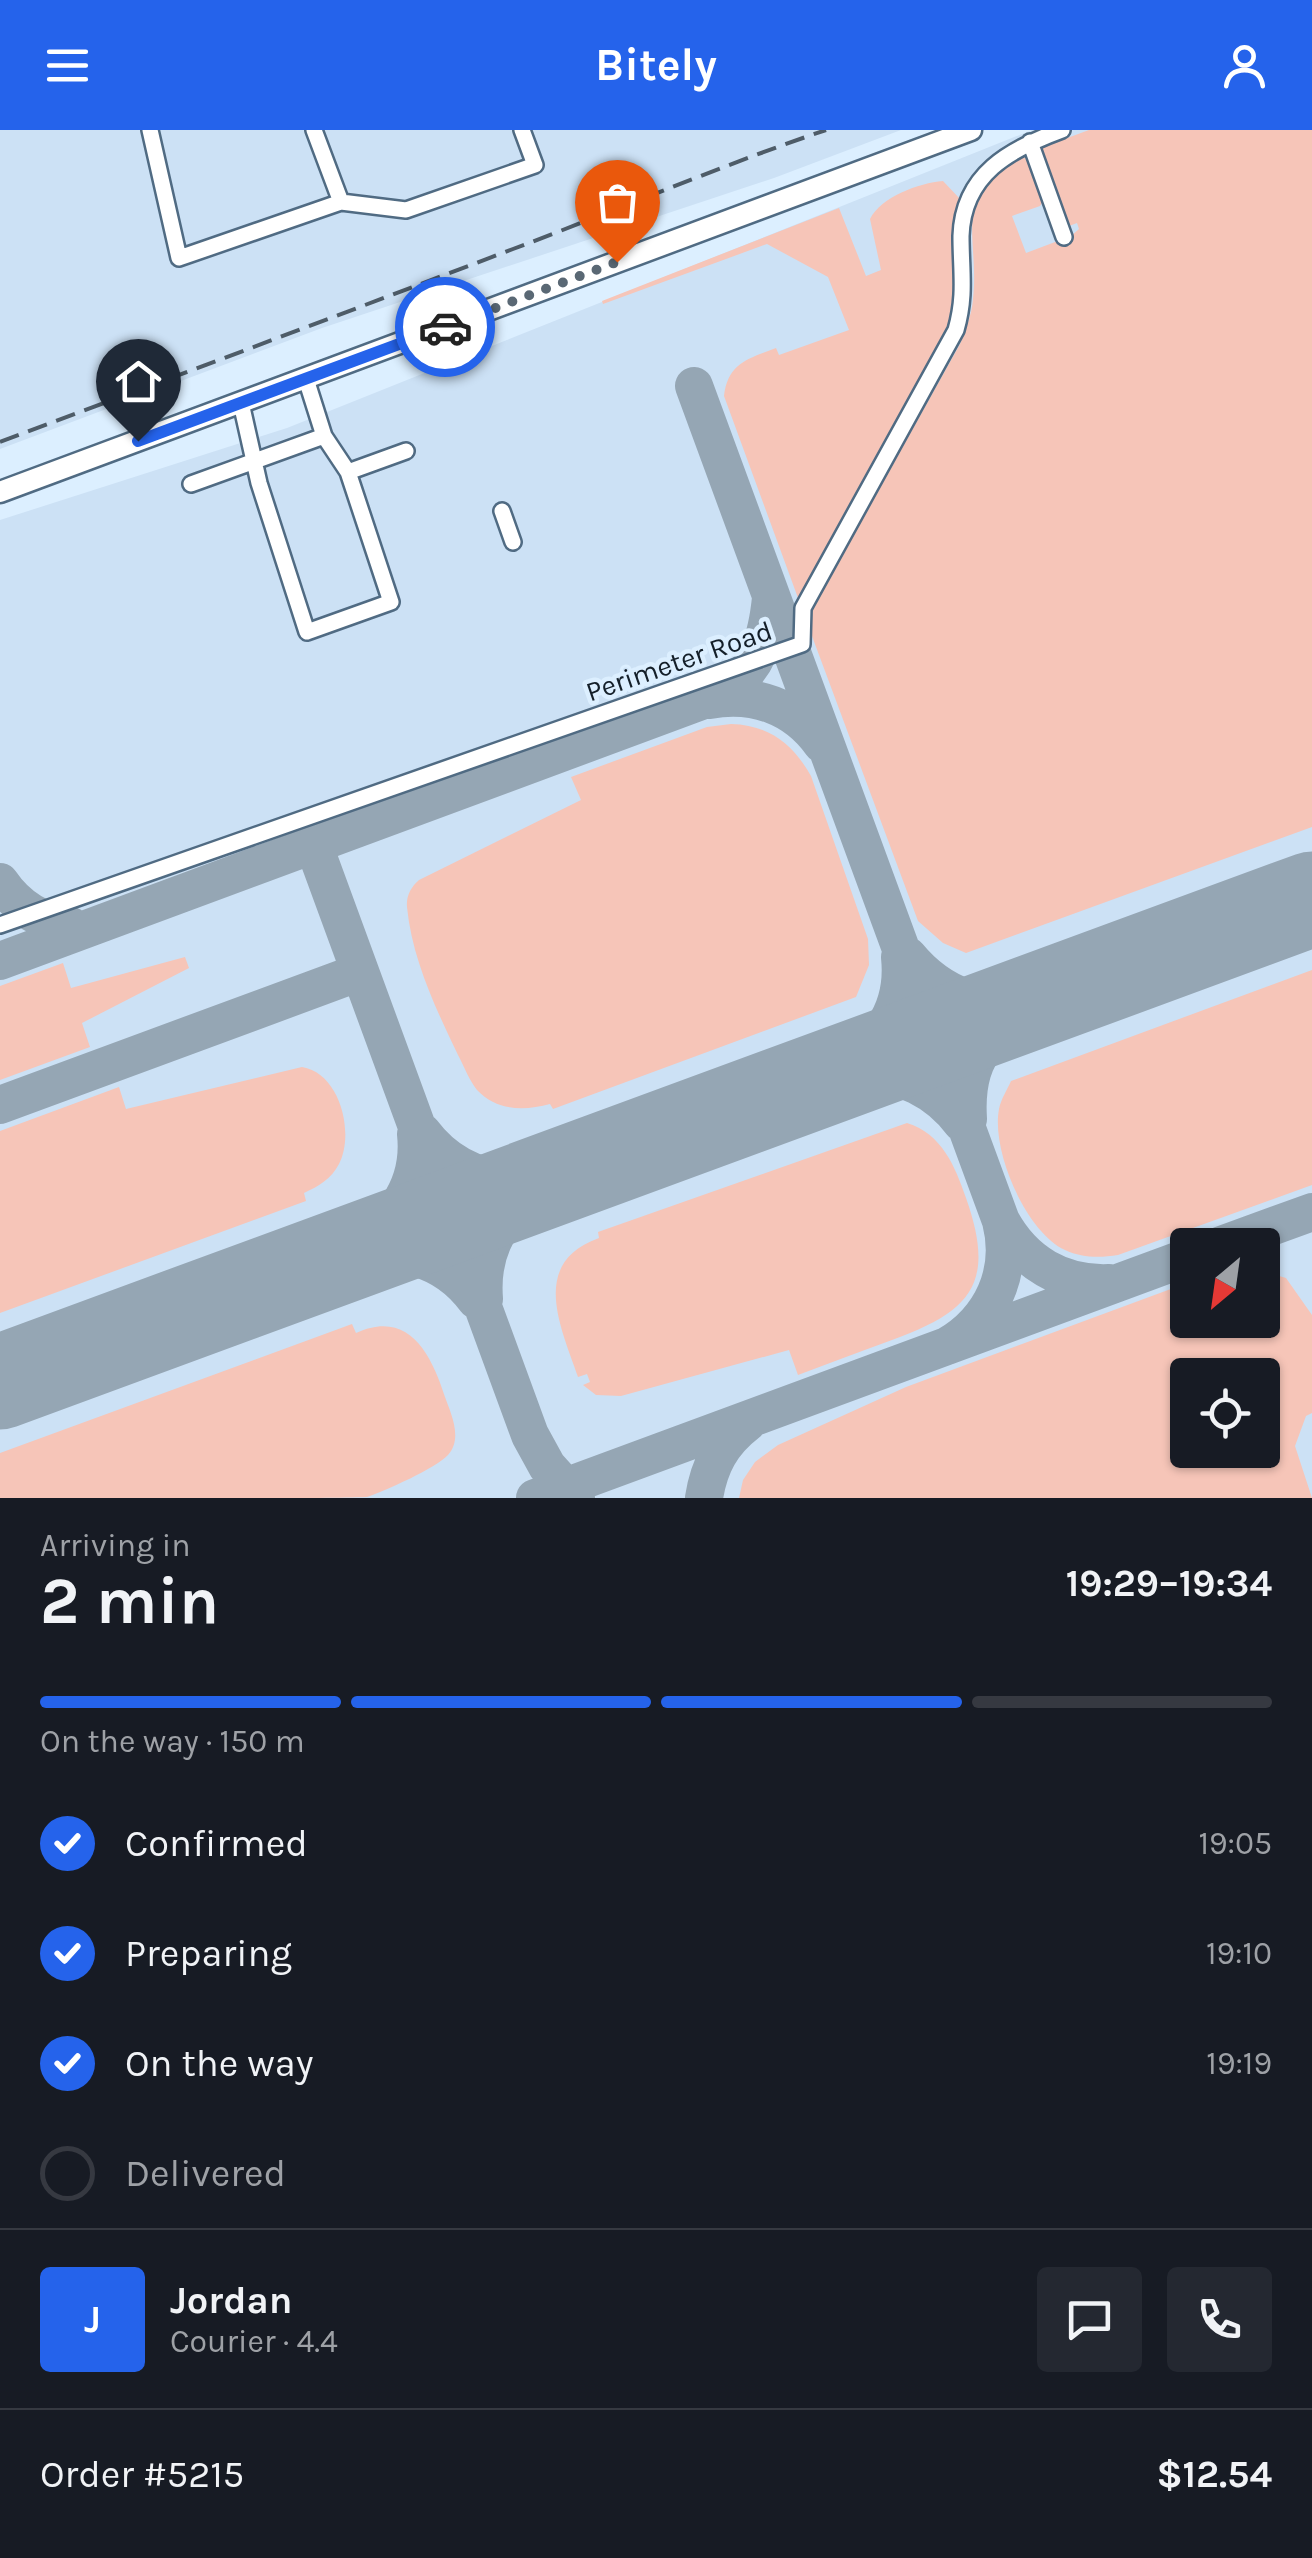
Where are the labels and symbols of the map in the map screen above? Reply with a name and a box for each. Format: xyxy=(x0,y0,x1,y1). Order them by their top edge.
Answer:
pin xyxy=(575,160,660,263)
courier xyxy=(395,277,495,377)
pin xyxy=(96,339,181,442)
street label: Perimeter Road xyxy=(581,614,777,708)
north arrow xyxy=(1170,1228,1280,1338)

